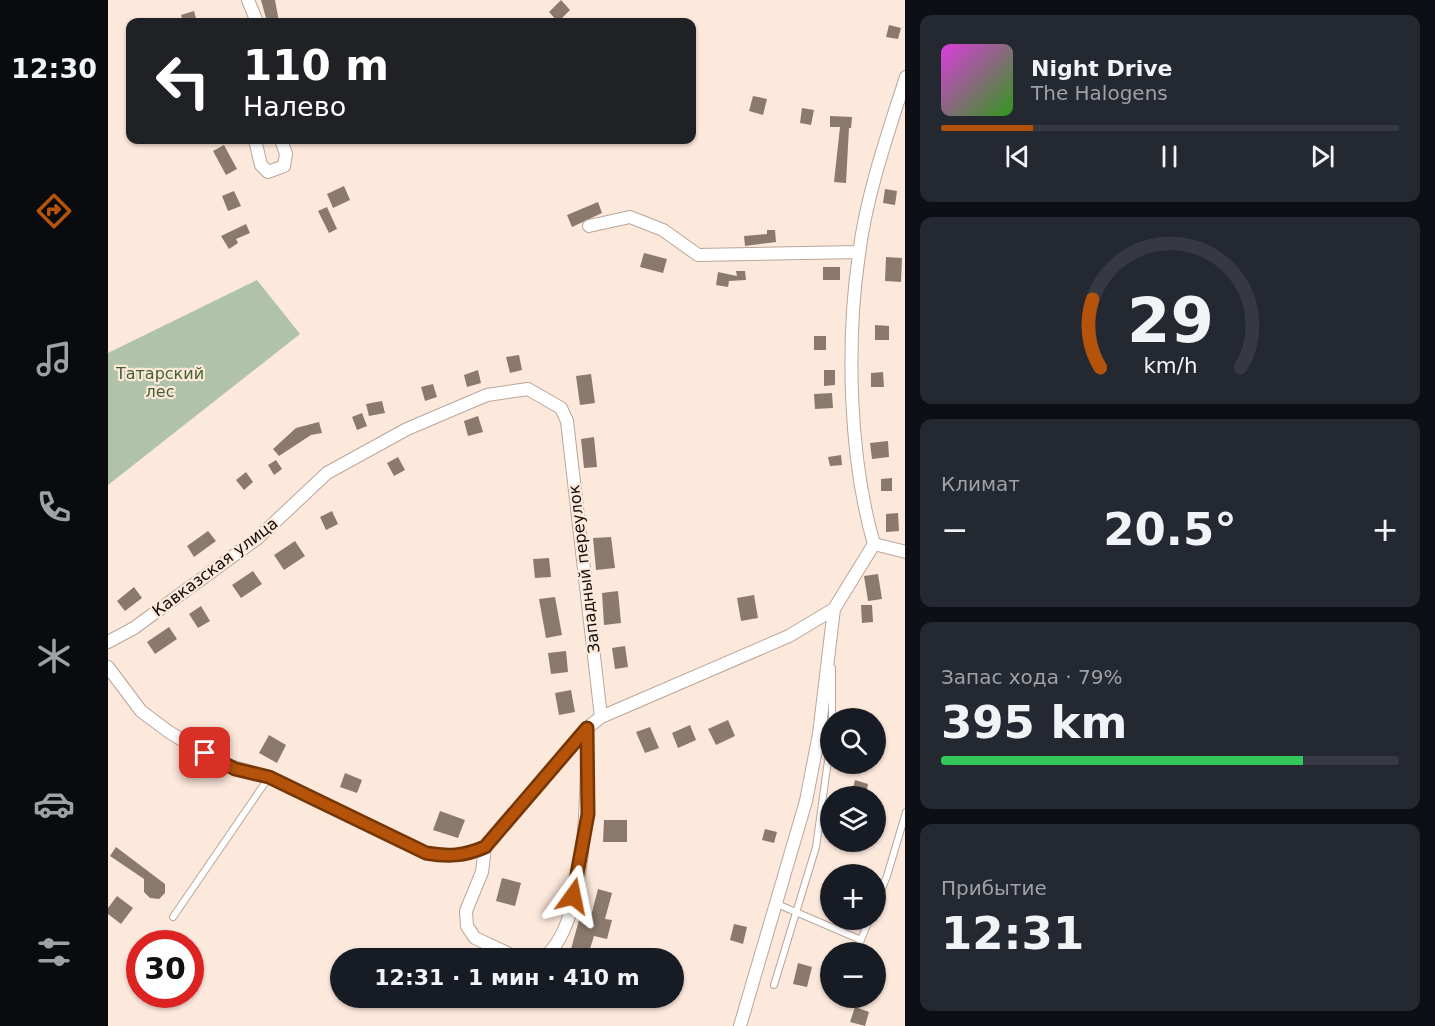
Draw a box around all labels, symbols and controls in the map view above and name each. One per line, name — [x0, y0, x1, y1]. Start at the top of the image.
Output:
text: 110 m — [243, 41, 389, 90]
icon: left — [144, 42, 222, 120]
text: 12:30 — [11, 53, 97, 84]
text: Night Drive — [1031, 56, 1172, 81]
text: The Halogens — [1031, 81, 1168, 105]
text: Налево — [243, 91, 346, 122]
icon: previous — [1001, 140, 1034, 173]
icon: pause — [1153, 140, 1186, 173]
icon: next — [1306, 140, 1339, 173]
icon: directions — [33, 190, 75, 232]
text: 29 — [1127, 284, 1213, 357]
icon: music — [33, 338, 75, 380]
text: km/h — [1143, 353, 1197, 378]
park label: Татарский лес — [115, 364, 204, 401]
text: Климат — [941, 472, 1020, 496]
street label: Западный переулок — [564, 483, 604, 654]
icon: phone — [33, 486, 75, 528]
text: 20.5° — [1103, 503, 1237, 556]
text: − — [941, 510, 969, 549]
text: + — [1371, 510, 1399, 549]
street label: Кавказская улица — [148, 514, 282, 620]
icon: climate — [33, 635, 75, 677]
text: Запас хода · 79% — [941, 665, 1122, 689]
text: 395 km — [941, 696, 1127, 749]
map controls — [820, 708, 886, 1008]
button: search — [820, 708, 886, 774]
pin — [179, 727, 230, 778]
icon: arrive — [188, 736, 221, 769]
icon: car — [33, 783, 75, 825]
button: layers — [820, 786, 886, 852]
position arrow — [541, 864, 605, 928]
button: + — [820, 864, 886, 930]
text: Прибытие — [941, 876, 1047, 900]
text: 12:31 — [941, 907, 1084, 960]
speed limit sign: 30 — [126, 930, 204, 1008]
icon: filters — [33, 931, 75, 973]
button: − — [820, 942, 886, 1008]
text: 12:31 · 1 мин · 410 m — [374, 965, 640, 990]

